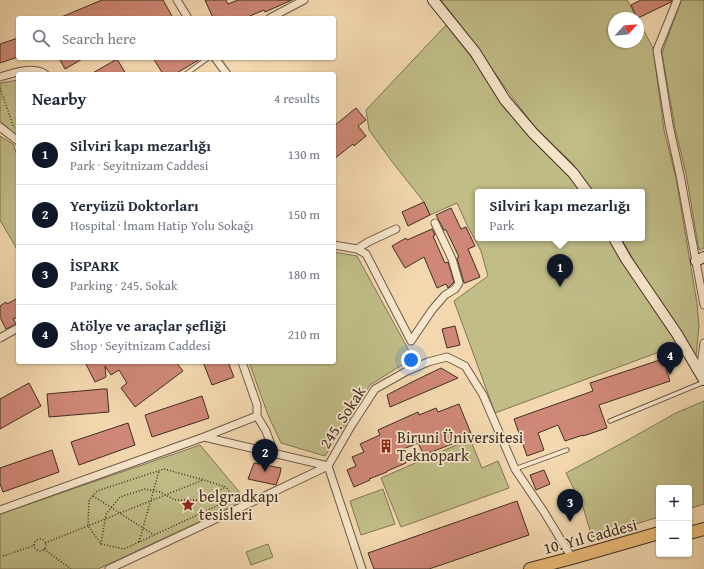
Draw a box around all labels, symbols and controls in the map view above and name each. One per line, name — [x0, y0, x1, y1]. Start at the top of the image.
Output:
north arrow — [608, 12, 644, 48]
search box — [16, 16, 336, 60]
icon: search — [30, 27, 52, 49]
text: Search here — [62, 28, 136, 49]
text: Nearby — [32, 86, 86, 111]
text: 4 results — [274, 89, 320, 108]
text: Silviri kapı mezarlığı — [70, 135, 211, 156]
text: 1 — [42, 145, 48, 164]
text: 130 m — [288, 145, 320, 164]
text: Park · Seyitnizam Caddesi — [70, 156, 208, 175]
popup — [475, 189, 645, 241]
text: Yeryüzü Doktorları — [70, 195, 199, 216]
text: Silviri kapı mezarlığı — [490, 195, 630, 216]
text: 2 — [42, 205, 48, 224]
text: 150 m — [288, 205, 320, 224]
text: Hospital · İmam Hatip Yolu Sokağı — [70, 216, 254, 235]
text: Park — [490, 216, 515, 235]
pin: 1 — [547, 254, 573, 287]
text: İSPARK — [70, 255, 119, 276]
text: 3 — [42, 265, 48, 284]
text: 180 m — [288, 265, 320, 284]
text: Parking · 245. Sokak — [70, 276, 178, 295]
text: Atölye ve araçlar şefliği — [70, 315, 226, 336]
text: 4 — [42, 325, 48, 344]
text: 210 m — [288, 325, 320, 344]
text: Shop · Seyitnizam Caddesi — [70, 336, 211, 355]
pin: 4 — [657, 342, 683, 375]
your location — [401, 350, 421, 370]
street label: 245. Sokak — [313, 380, 372, 453]
place label: Biruni Üniversitesi Teknopark — [397, 425, 524, 467]
building icon: Biruni Üniversitesi Teknopark — [378, 438, 394, 454]
pin: 2 — [252, 439, 278, 472]
place label: belgradkapı tesisleri — [199, 484, 279, 526]
map controls — [656, 485, 692, 557]
button: + — [656, 485, 692, 521]
pin: 3 — [557, 489, 583, 522]
place icon: belgradkapı tesisleri — [180, 497, 196, 513]
street label: 10. Yıl Caddesi — [540, 512, 640, 560]
button: − — [656, 521, 692, 557]

